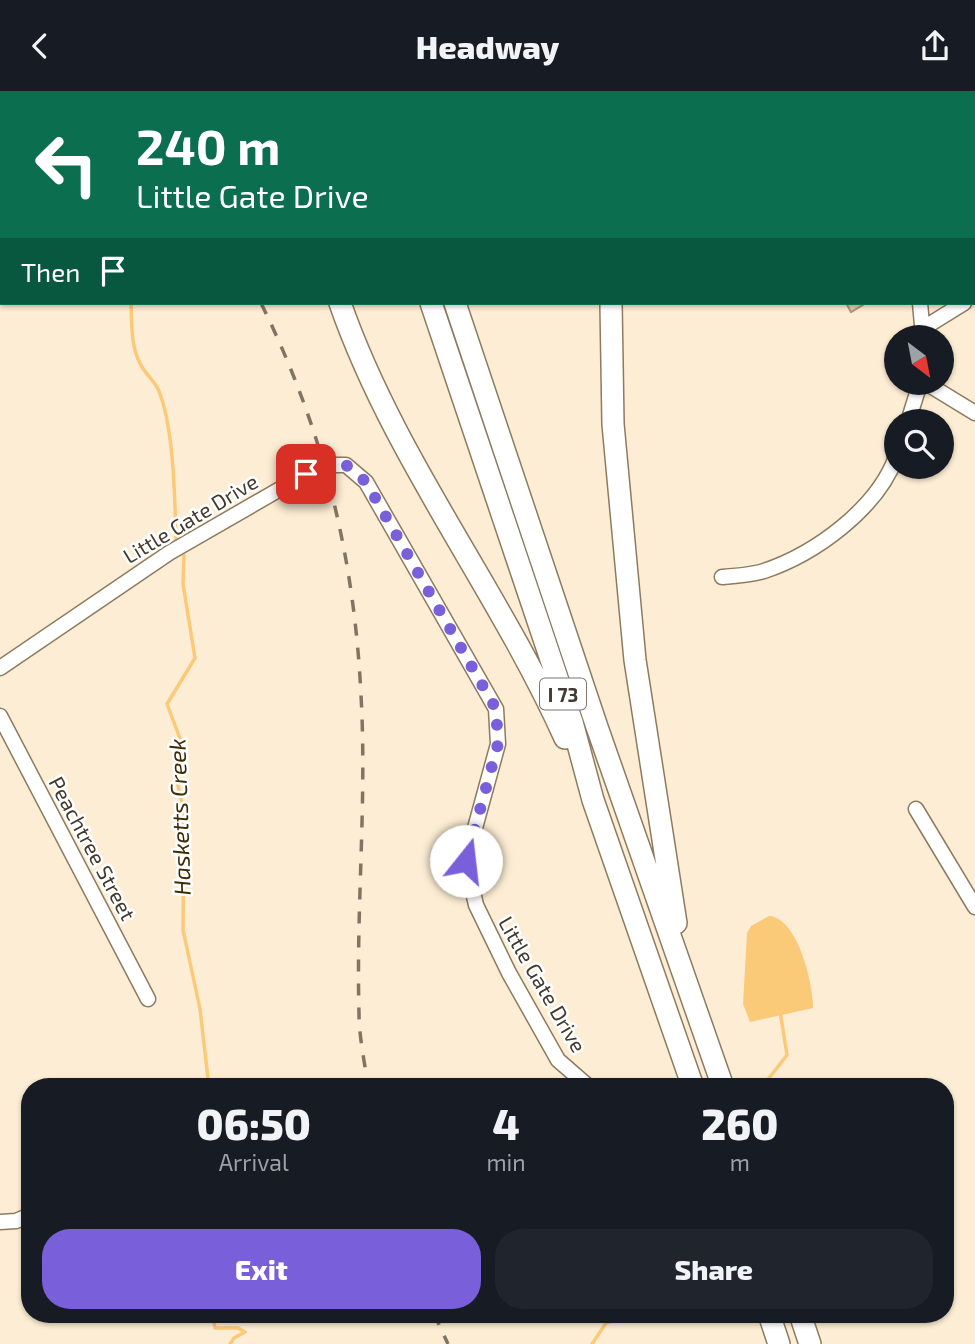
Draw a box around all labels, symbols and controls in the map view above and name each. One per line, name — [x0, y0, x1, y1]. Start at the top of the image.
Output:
icon: back — [21, 27, 59, 65]
text: Headway — [416, 27, 559, 65]
icon: share — [916, 27, 954, 65]
text: 240 m — [136, 116, 280, 175]
icon: left — [21, 119, 112, 210]
text: Little Gate Drive — [136, 176, 369, 214]
icon: arrive — [94, 252, 132, 290]
text: Then — [21, 256, 80, 287]
north arrow — [884, 325, 954, 395]
map controls — [884, 325, 954, 479]
button: search — [884, 409, 954, 479]
pin — [276, 444, 336, 504]
icon: arrive — [287, 455, 325, 493]
street label: Little Gate Drive — [118, 468, 262, 568]
road number: I 73 — [540, 679, 586, 709]
water label: Hasketts Creek — [162, 738, 196, 896]
street label: Peachtree Street — [45, 772, 141, 924]
position arrow — [429, 824, 503, 898]
street label: Little Gate Drive — [494, 912, 592, 1056]
text: 06:50 — [197, 1098, 311, 1148]
text: 4 — [492, 1098, 520, 1148]
text: 260 — [701, 1098, 778, 1148]
text: Arrival — [219, 1148, 289, 1176]
text: min — [486, 1148, 526, 1176]
text: m — [730, 1148, 750, 1176]
button: Exit — [42, 1229, 481, 1309]
button: Share — [495, 1229, 933, 1309]

